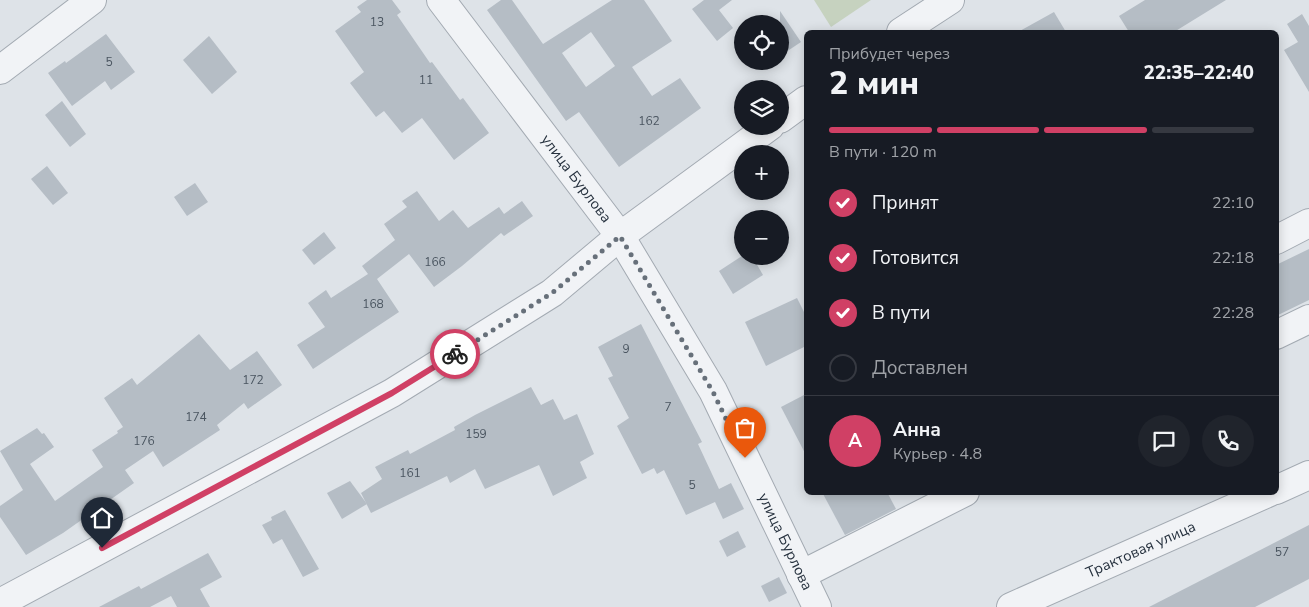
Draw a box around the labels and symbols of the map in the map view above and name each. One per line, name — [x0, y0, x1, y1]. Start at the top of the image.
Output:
house number: 13 — [370, 14, 384, 30]
house number: 5 — [105, 54, 113, 70]
house number: 11 — [419, 72, 433, 88]
house number: 162 — [638, 113, 660, 129]
street label: улица Бурлова — [536, 130, 616, 227]
house number: 166 — [424, 254, 446, 270]
house number: 168 — [362, 296, 384, 312]
courier — [430, 329, 480, 379]
house number: 9 — [622, 341, 630, 357]
house number: 172 — [242, 372, 264, 388]
house number: 7 — [664, 399, 672, 415]
pin — [724, 407, 766, 458]
house number: 174 — [185, 409, 207, 425]
house number: 159 — [465, 426, 487, 442]
house number: 176 — [133, 433, 155, 449]
house number: 161 — [399, 465, 421, 481]
house number: 5 — [688, 477, 696, 493]
street label: улица Бурлова — [754, 490, 817, 593]
pin — [81, 497, 123, 548]
street label: Трактовая улица — [1083, 516, 1199, 582]
house number: 57 — [1275, 544, 1289, 560]

